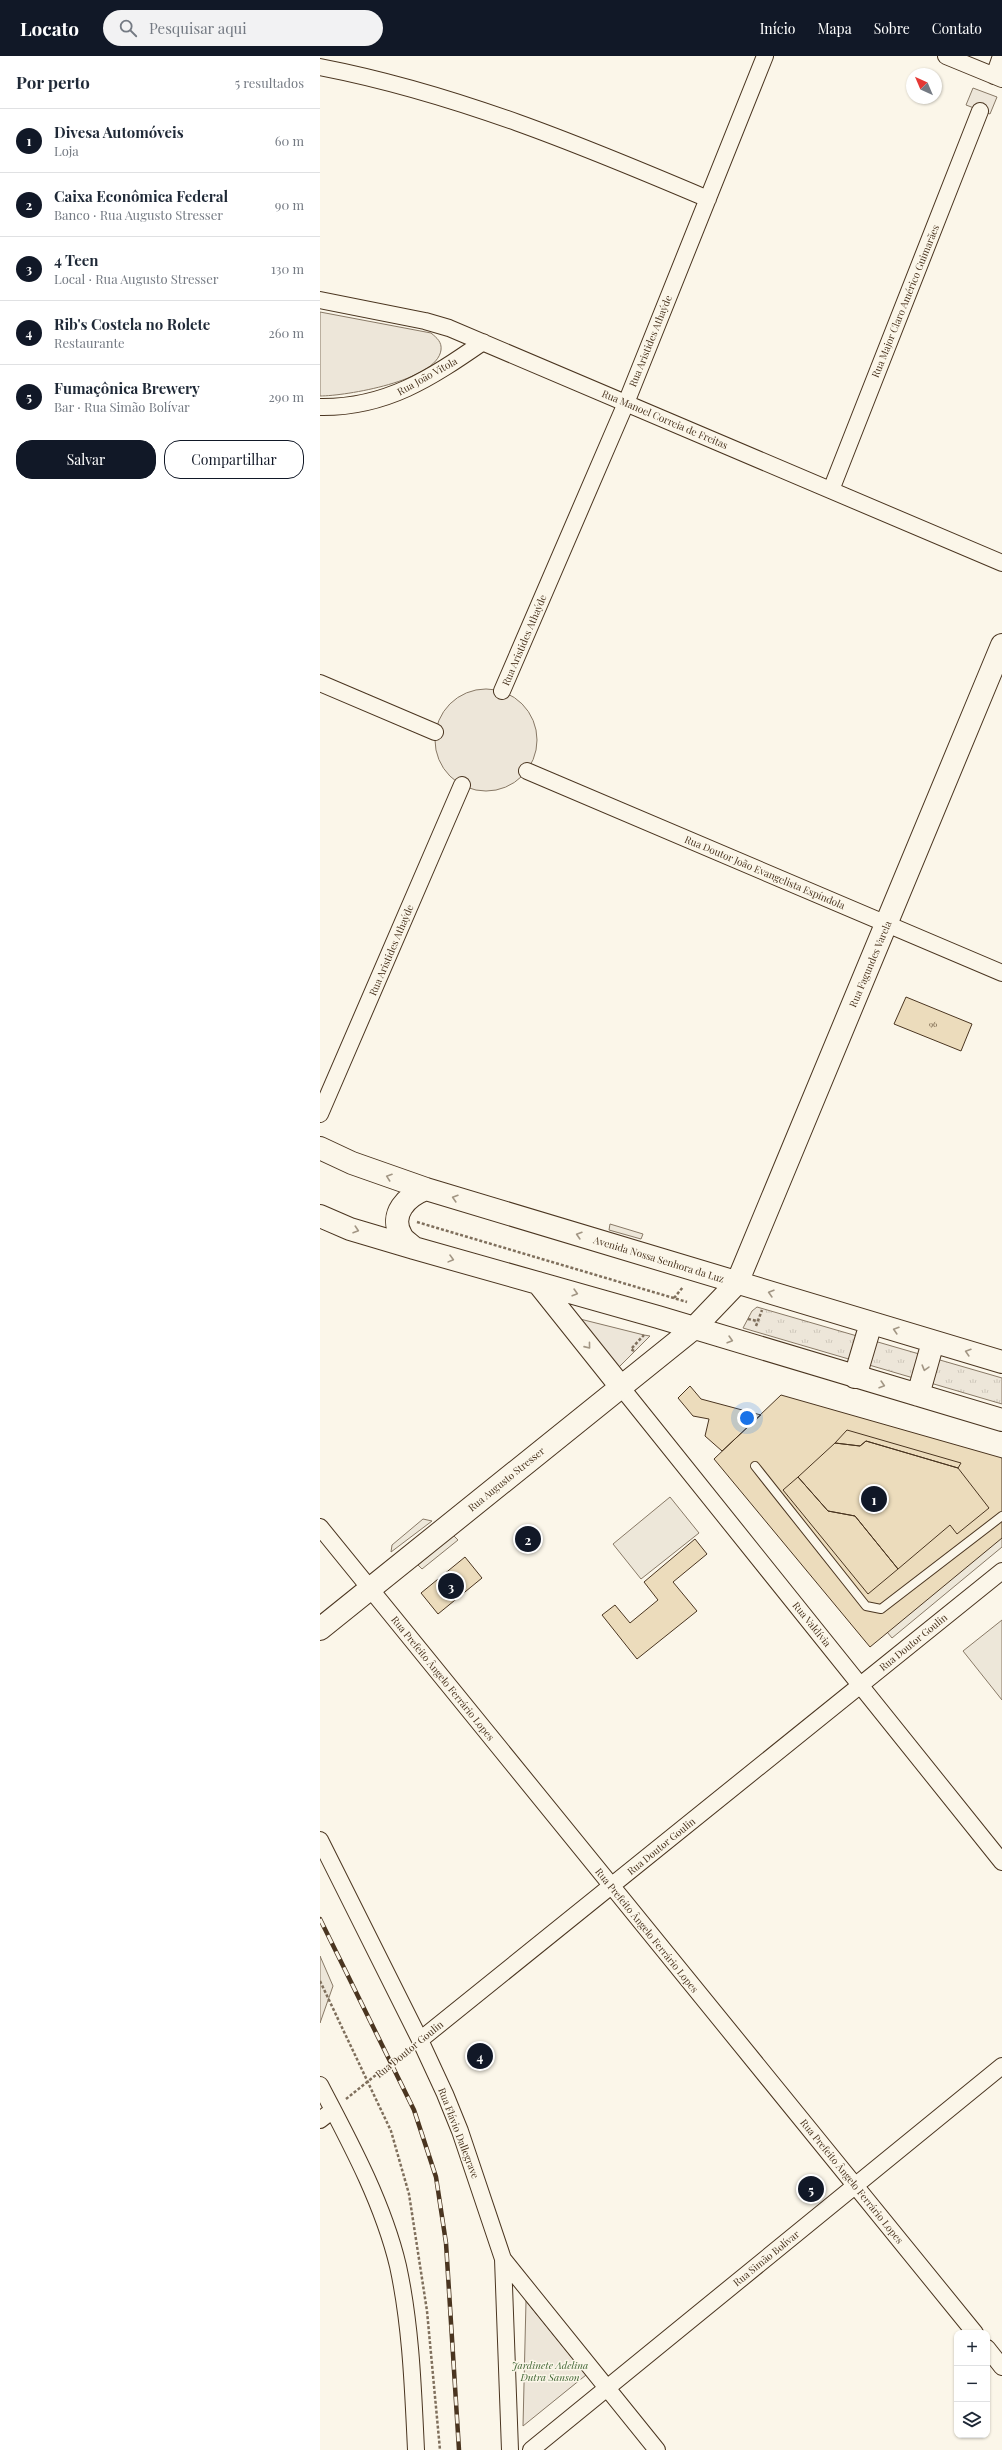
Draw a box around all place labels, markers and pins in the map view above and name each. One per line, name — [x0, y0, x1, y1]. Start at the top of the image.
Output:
pin: 1 — [861, 1484, 887, 1514]
pin: 2 — [515, 1524, 541, 1554]
pin: 3 — [438, 1571, 464, 1601]
pin: 4 — [467, 2041, 493, 2071]
pin: 5 — [798, 2174, 824, 2204]

